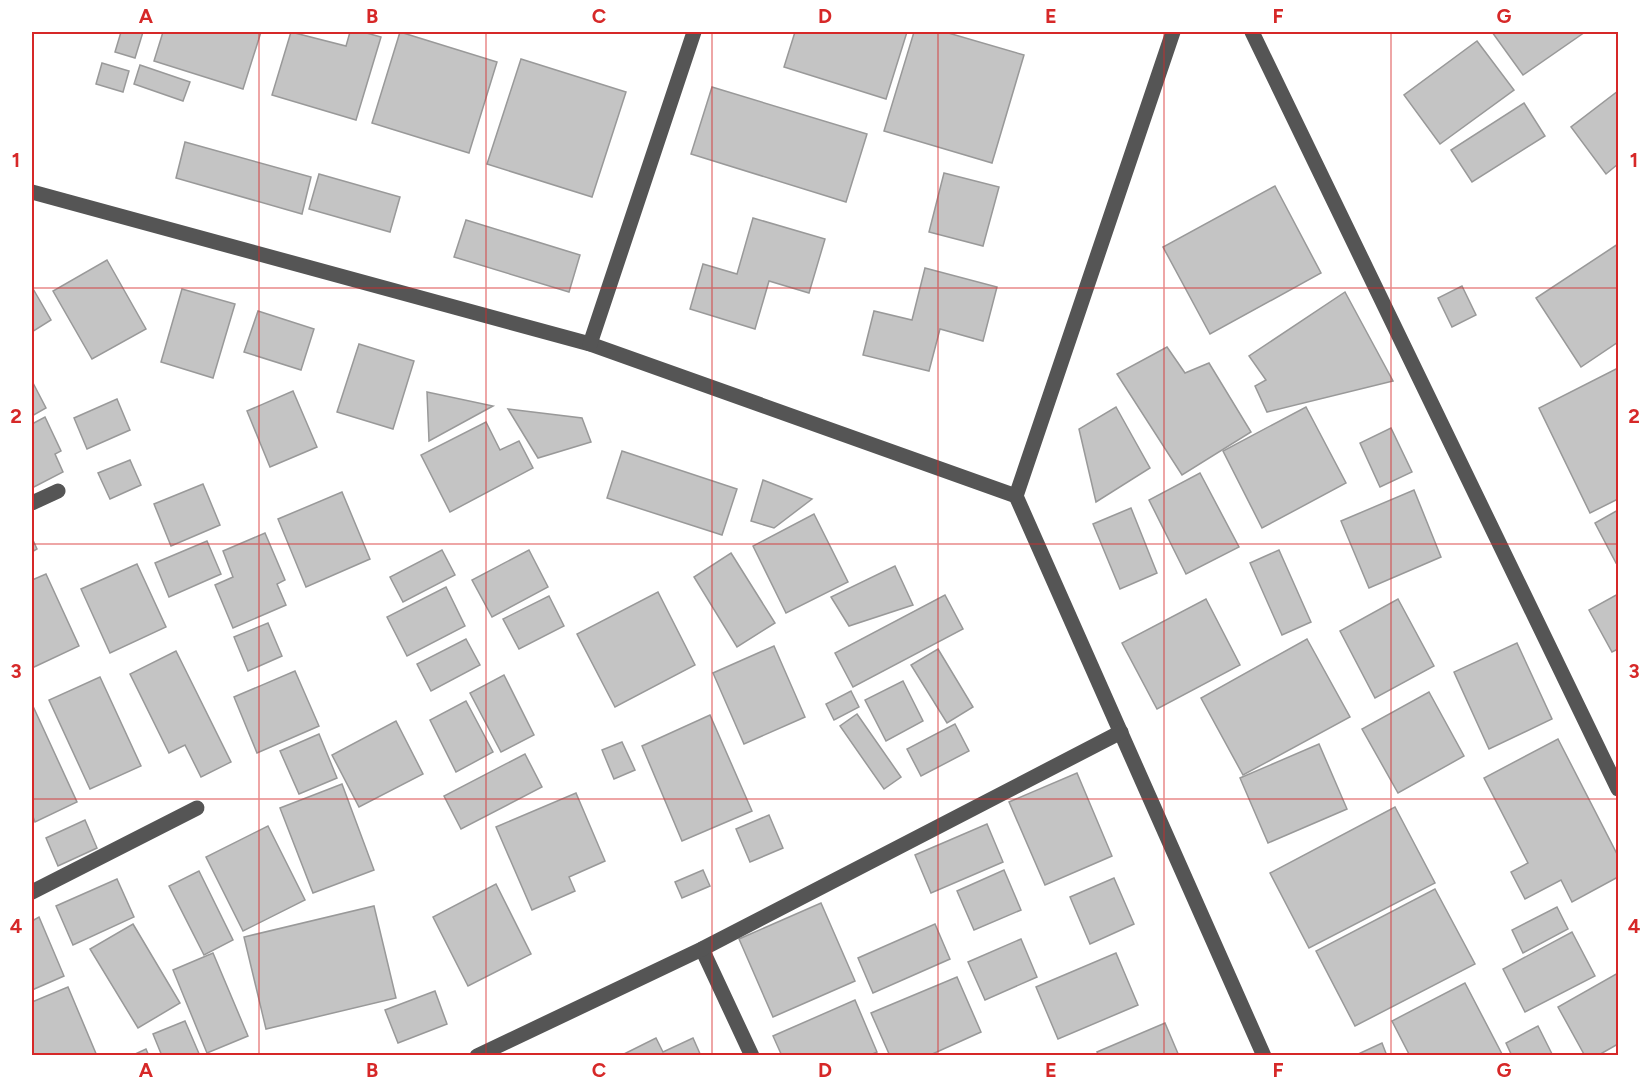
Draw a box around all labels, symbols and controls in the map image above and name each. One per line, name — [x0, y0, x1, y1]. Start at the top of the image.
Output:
text: A — [139, 4, 154, 28]
text: B — [366, 4, 378, 28]
text: C — [592, 4, 606, 28]
text: D — [818, 4, 832, 28]
text: E — [1045, 4, 1057, 28]
text: F — [1272, 4, 1284, 28]
text: G — [1497, 4, 1512, 28]
text: 1 — [12, 148, 20, 172]
text: 1 — [1630, 148, 1638, 172]
text: 2 — [10, 404, 22, 428]
text: 2 — [1628, 404, 1640, 428]
text: 3 — [10, 659, 22, 683]
text: 3 — [1628, 659, 1640, 683]
text: 4 — [10, 914, 23, 938]
text: 4 — [1628, 914, 1641, 938]
text: A — [139, 1058, 154, 1082]
text: B — [366, 1058, 378, 1082]
text: C — [592, 1058, 606, 1082]
text: D — [818, 1058, 832, 1082]
text: E — [1045, 1058, 1057, 1082]
text: F — [1272, 1058, 1284, 1082]
text: G — [1497, 1058, 1512, 1082]

